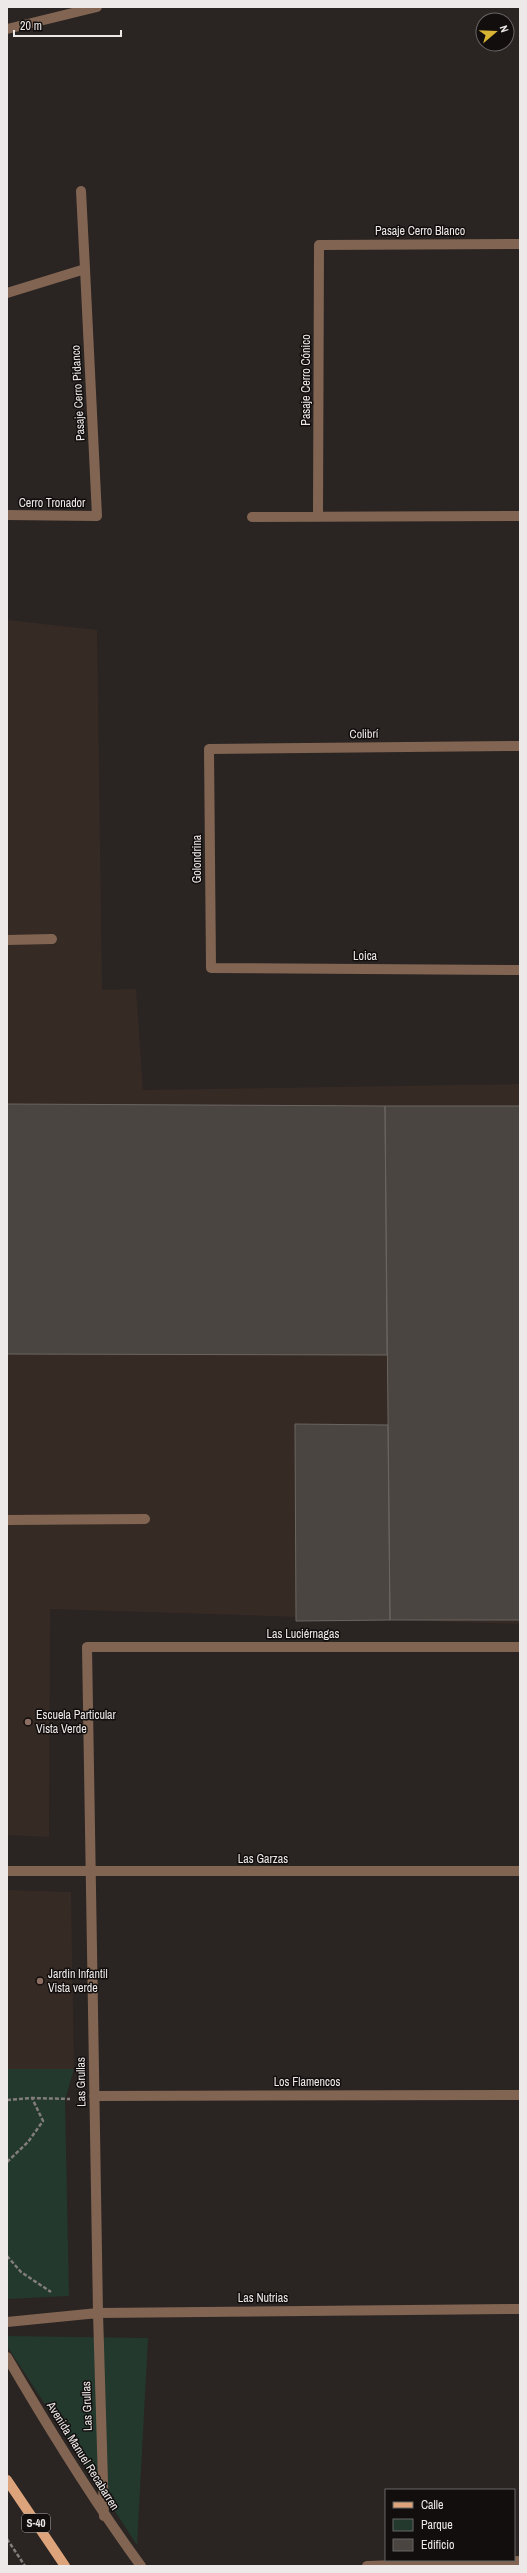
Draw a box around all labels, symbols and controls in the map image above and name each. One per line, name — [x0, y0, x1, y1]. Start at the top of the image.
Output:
scale bar — [14, 12, 121, 38]
north arrow — [475, 12, 515, 52]
text: 20 m — [20, 18, 42, 34]
text: N — [497, 23, 512, 34]
street label: Pasaje Cerro Blanco — [375, 223, 465, 239]
street label: Pasaje Cerro Cónico — [298, 334, 314, 426]
street label: Pasaje Cerro Pidanco — [67, 345, 89, 441]
street label: Cerro Tronador — [19, 495, 86, 511]
street label: Colibrí — [349, 726, 379, 742]
street label: Golondrina — [189, 834, 205, 883]
street label: Loica — [353, 948, 378, 964]
street label: Las Luciérnagas — [267, 1626, 339, 1642]
place label: Escuela Particular Vista Verde — [36, 1707, 117, 1737]
marker: Escuela Particular Vista Verde — [23, 1717, 33, 1727]
street label: Las Garzas — [238, 1851, 288, 1867]
place label: Jardin Infantil Vista verde — [48, 1966, 108, 1996]
marker: Jardin Infantil Vista verde — [35, 1976, 45, 1986]
street label: Las Grullas — [73, 2057, 89, 2107]
street label: Los Flamencos — [274, 2074, 340, 2090]
street label: Las Nutrias — [238, 2290, 288, 2306]
street label: Las Grullas — [78, 2381, 96, 2431]
street label: Avenida Manuel Recabarren — [43, 2398, 123, 2513]
legend — [385, 2489, 515, 2561]
text: Calle — [421, 2497, 443, 2513]
road number: S-40 — [22, 2514, 50, 2532]
text: Parque — [421, 2517, 453, 2533]
text: Edificio — [421, 2537, 454, 2553]

